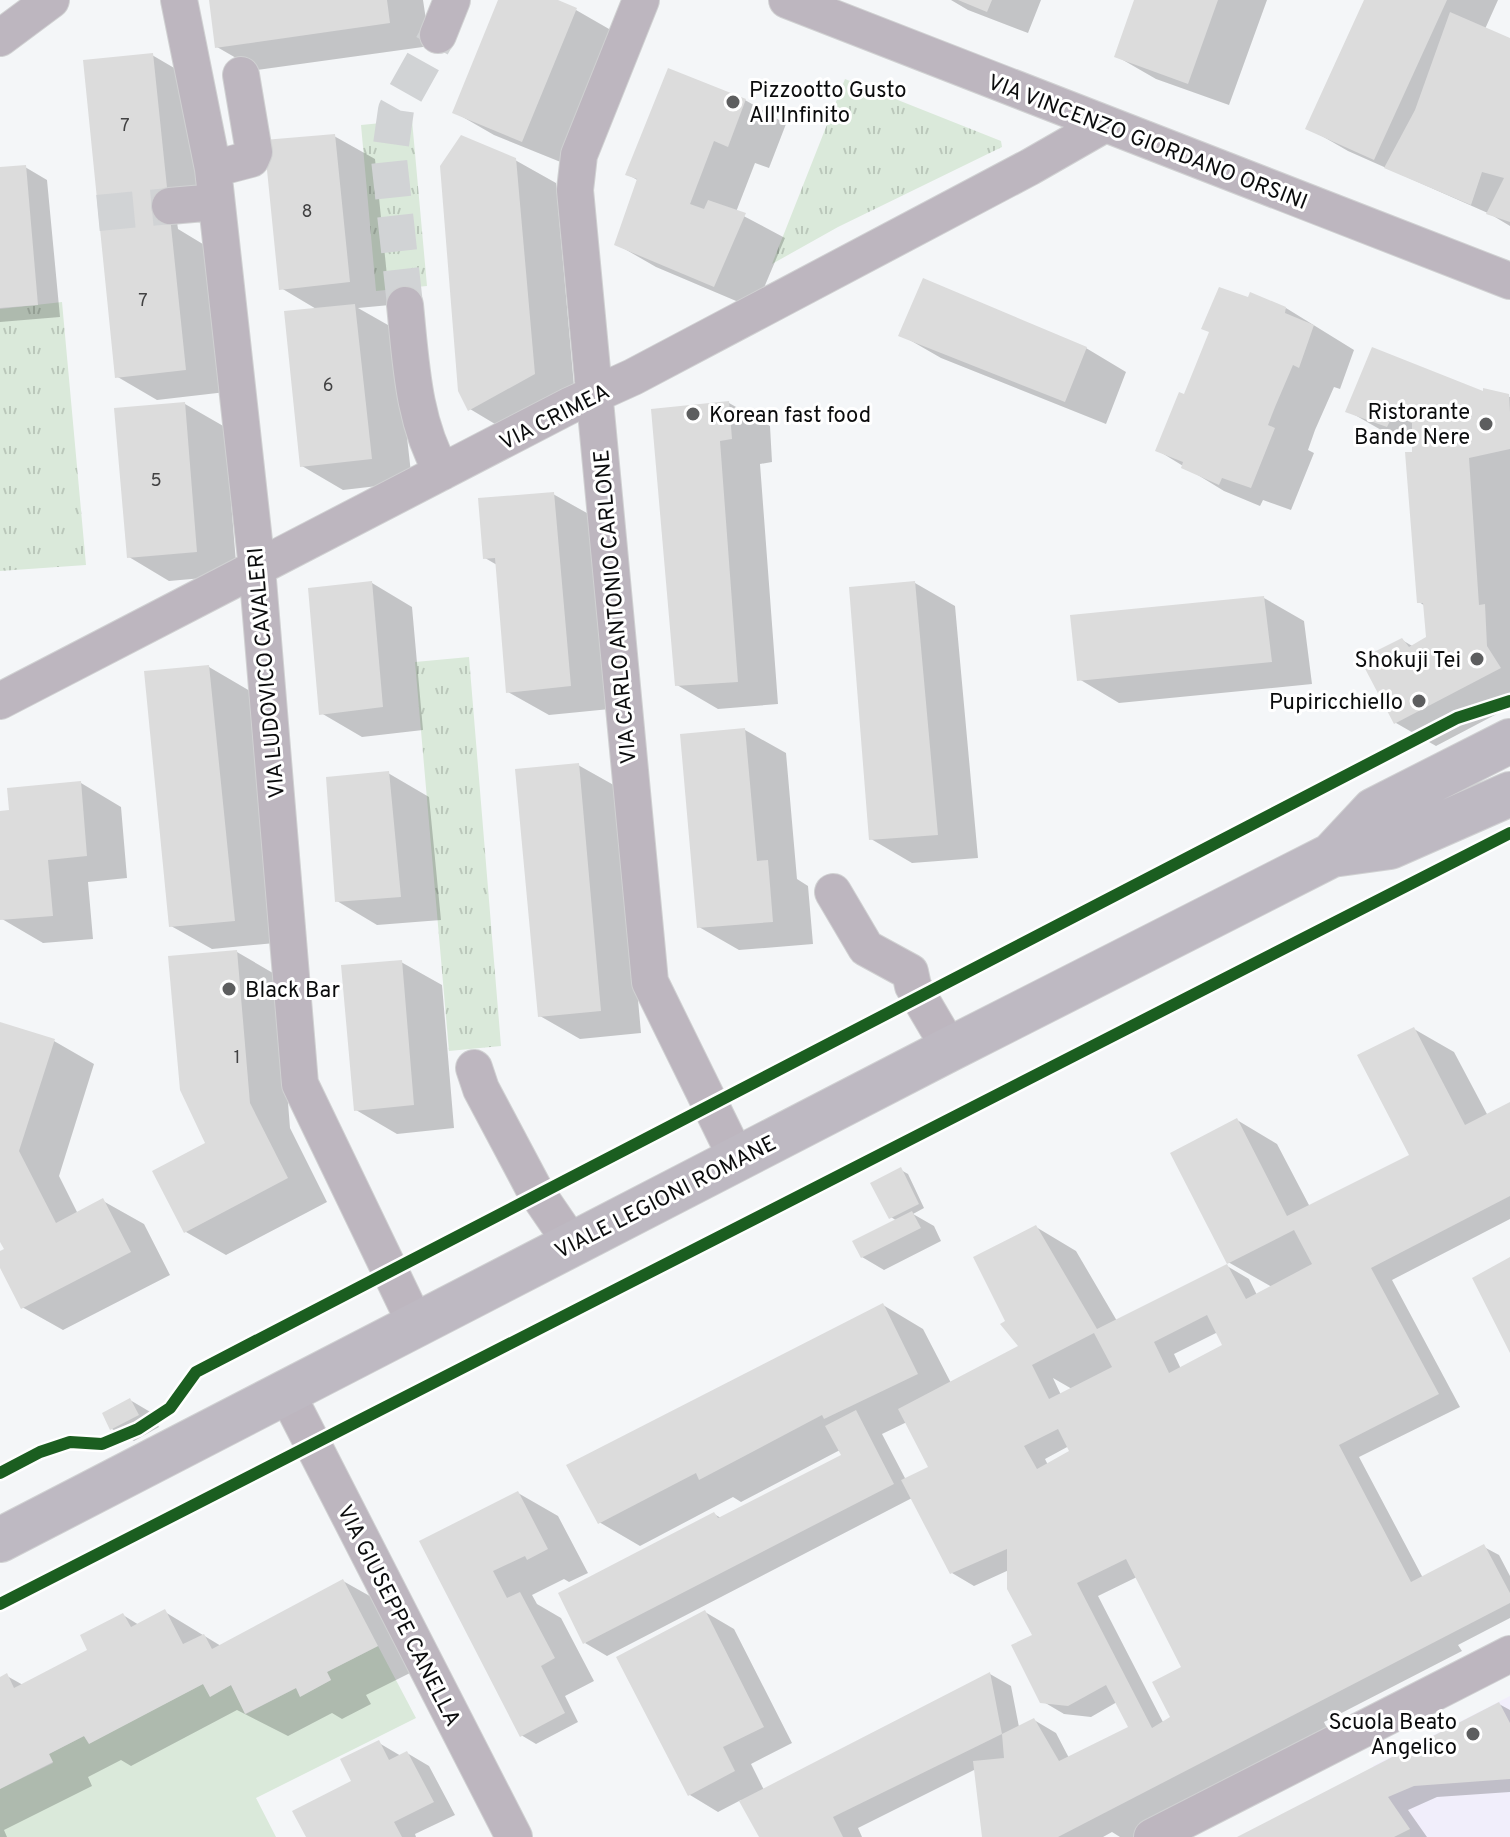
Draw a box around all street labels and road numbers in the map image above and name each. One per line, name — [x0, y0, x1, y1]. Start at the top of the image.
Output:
street label: VIA VINCENZO GIORDANO ORSINI — [983, 70, 1311, 217]
street label: VIA CRIMEA — [496, 379, 615, 457]
street label: VIA CARLO ANTONIO CARLONE — [589, 449, 644, 765]
street label: VIA LUDOVICO CAVALERI — [243, 546, 292, 799]
street label: VIALE LEGIONI ROMANE — [551, 1131, 782, 1266]
street label: VIA GIUSEPPE CANELLA — [330, 1501, 465, 1731]

